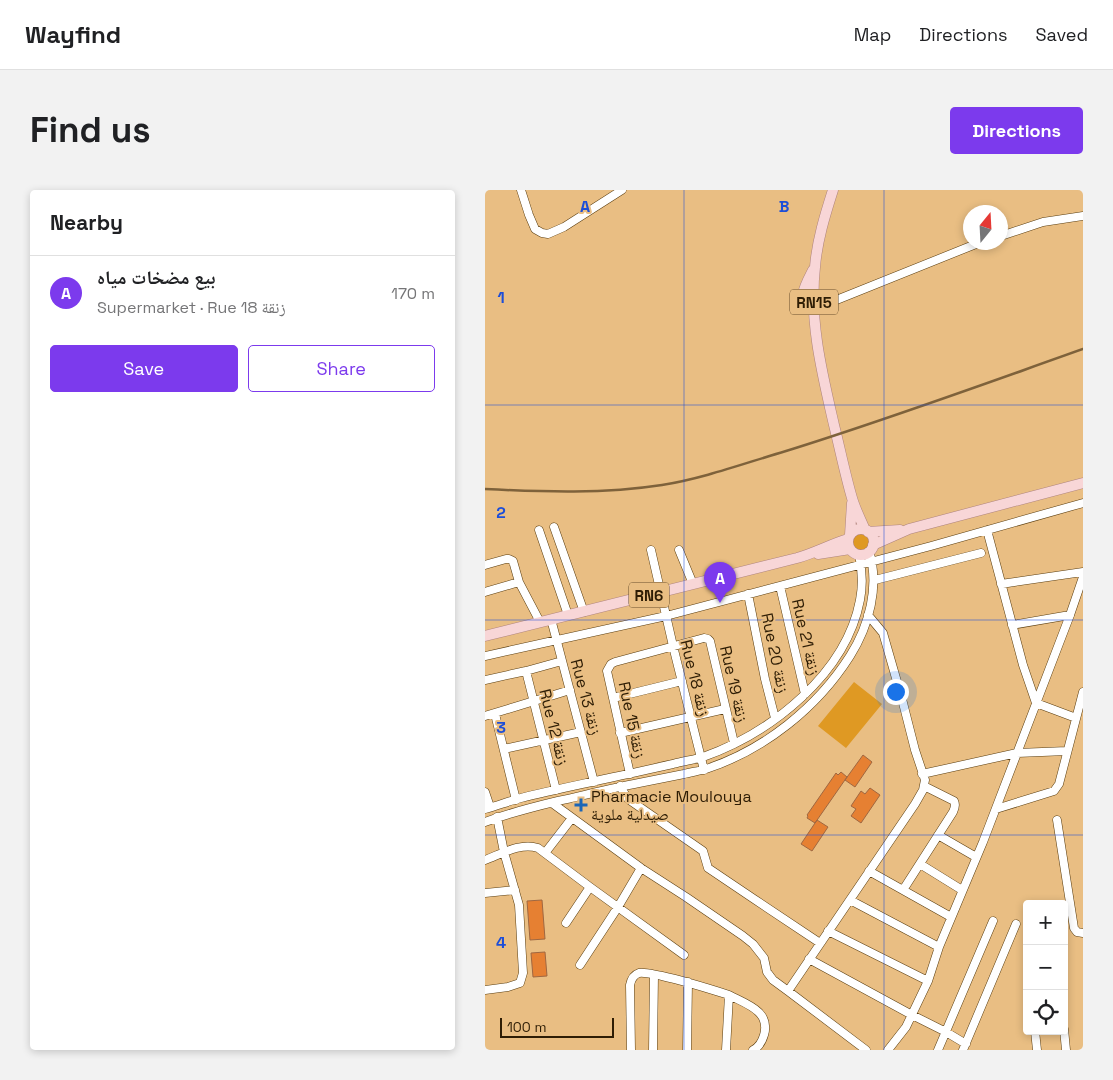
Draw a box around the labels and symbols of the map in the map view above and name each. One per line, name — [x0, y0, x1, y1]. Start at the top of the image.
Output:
text: A — [580, 196, 590, 217]
text: B — [779, 196, 789, 217]
north arrow — [963, 205, 1008, 250]
text: 1 — [497, 287, 505, 308]
road number: RN15 — [790, 290, 838, 314]
text: 2 — [496, 502, 506, 523]
pin: A — [704, 562, 736, 603]
road number: RN6 — [629, 582, 669, 608]
street label: Rue 21 زنقة — [787, 597, 825, 677]
street label: Rue 20 زنقة — [756, 611, 794, 695]
street label: Rue 18 زنقة — [675, 637, 715, 719]
street label: Rue 19 زنقة — [715, 644, 753, 724]
street label: Rue 13 زنقة — [566, 657, 606, 737]
your location — [883, 679, 909, 705]
street label: Rue 15 زنقة — [614, 680, 650, 760]
street label: Rue 12 زنقة — [534, 687, 574, 767]
text: 3 — [496, 717, 506, 738]
place label: Pharmacie Moulouya صيدلية ملوية — [591, 786, 752, 825]
marker: Pharmacie Moulouya صيدلية ملوية — [575, 799, 587, 811]
text: 4 — [496, 932, 506, 953]
scale bar — [500, 1015, 614, 1038]

